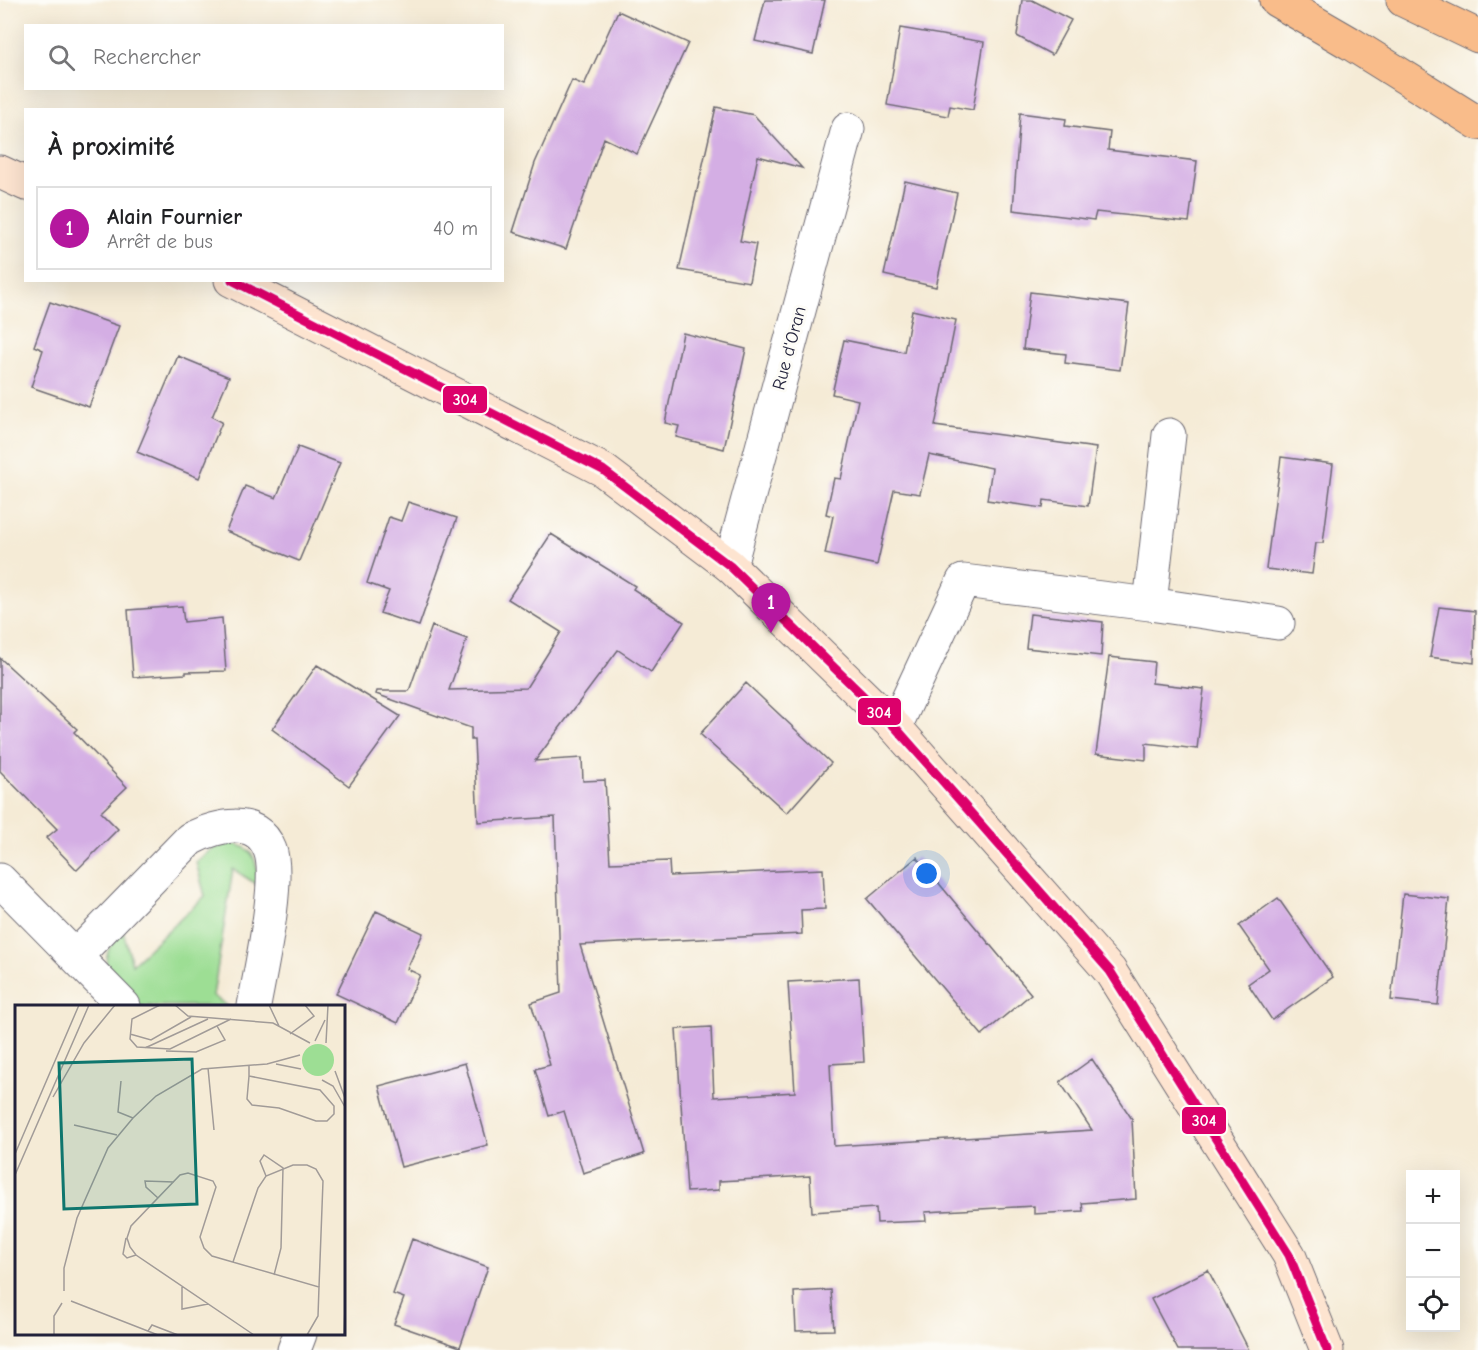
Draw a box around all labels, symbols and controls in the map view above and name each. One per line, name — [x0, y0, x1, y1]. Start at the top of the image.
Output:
search box — [24, 24, 504, 90]
icon: search — [45, 41, 78, 74]
text: Rechercher — [93, 44, 201, 70]
text: À proximité — [48, 132, 175, 162]
text: Alain Fournier — [107, 204, 242, 230]
text: 1 — [66, 217, 73, 240]
text: 40 m — [433, 217, 478, 240]
text: Arrêt de bus — [107, 230, 213, 253]
street label: Rue d'Oran — [768, 304, 811, 392]
line badge: 304 — [442, 385, 488, 414]
text: 304 — [453, 391, 477, 409]
pin: 1 — [752, 584, 790, 633]
line badge: 304 — [857, 697, 902, 726]
text: 304 — [867, 704, 891, 722]
your location — [912, 859, 941, 888]
inset map — [15, 1005, 345, 1335]
line badge: 304 — [1181, 1106, 1227, 1135]
text: 304 — [1192, 1112, 1216, 1130]
map controls — [1406, 1170, 1460, 1332]
button: + — [1406, 1170, 1460, 1224]
button: − — [1406, 1224, 1460, 1278]
button: locate — [1406, 1278, 1460, 1332]

